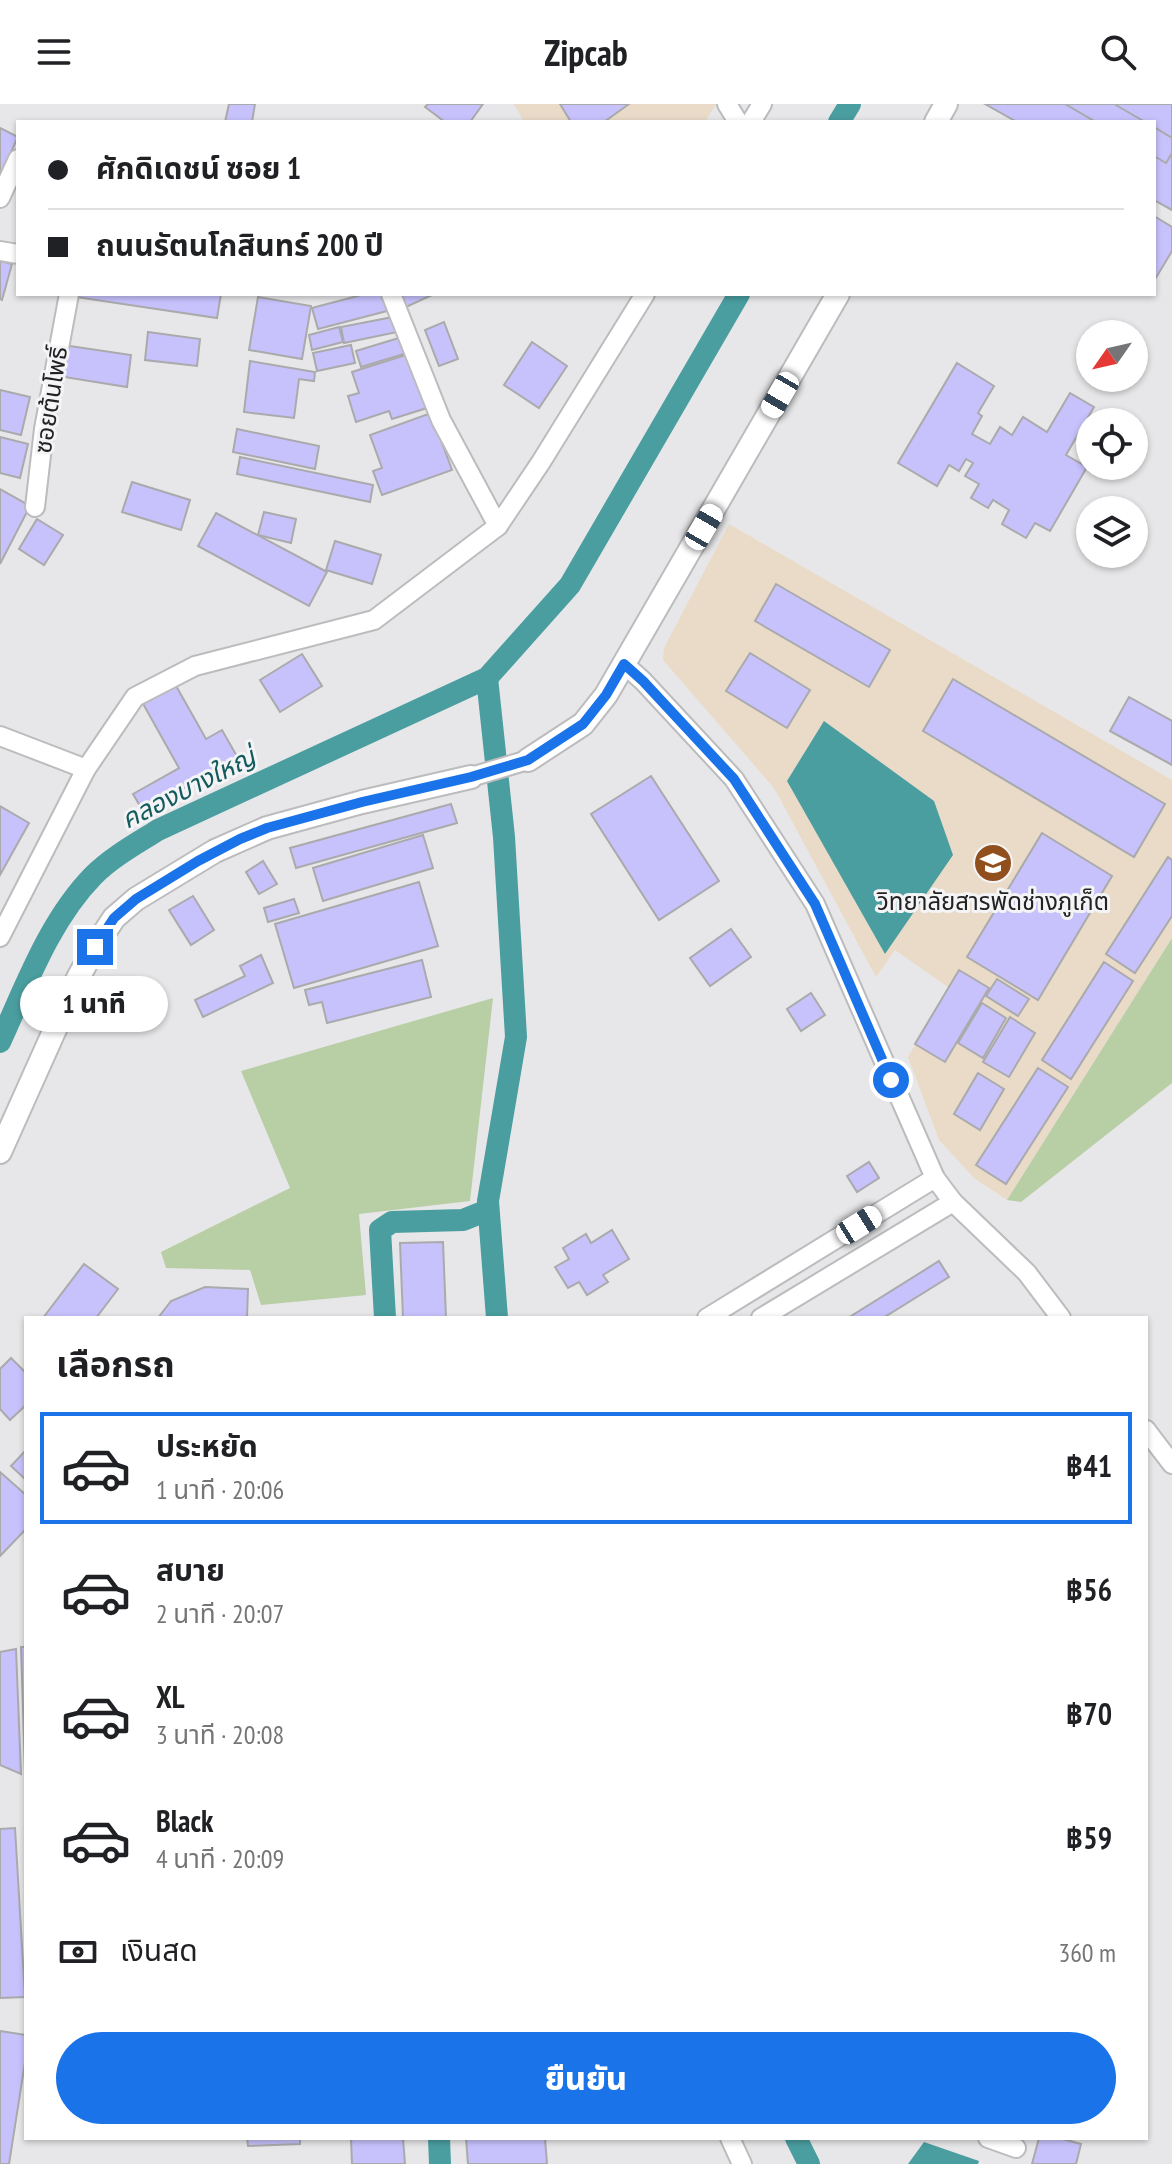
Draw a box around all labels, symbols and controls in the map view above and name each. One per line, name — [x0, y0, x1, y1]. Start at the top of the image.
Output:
text: Zipcab — [544, 29, 628, 76]
icon: menu — [32, 30, 76, 74]
icon: search — [1096, 30, 1140, 74]
text: ศักดิเดชน์ ซอย 1 — [96, 148, 301, 187]
text: ถนนรัตนโกสินทร์ 200 ปี — [96, 225, 384, 264]
north arrow — [1076, 320, 1148, 392]
map controls — [1076, 320, 1148, 568]
street label: ซอยต้นโพธิ์ — [27, 344, 74, 456]
car — [758, 368, 802, 422]
button: locate — [1076, 408, 1148, 480]
button: layers — [1076, 496, 1148, 568]
car — [682, 500, 726, 554]
water label: คลองบางใหญ่ — [115, 738, 264, 835]
school or university icon: วิทยาลัยสารพัดช่างภูเก็ต — [972, 842, 1014, 884]
place label: วิทยาลัยสารพัดช่างภูเก็ต — [876, 886, 1109, 917]
route end — [77, 929, 113, 965]
callout: 1 นาที — [21, 975, 169, 1031]
text: 1 นาที — [62, 987, 126, 1020]
route start — [873, 1062, 909, 1098]
car — [832, 1202, 886, 1248]
text: เลือกรถ — [56, 1340, 175, 1387]
text: ประหยัด — [156, 1426, 258, 1465]
icon: car — [60, 1432, 132, 1504]
text: ฿41 — [1066, 1446, 1112, 1485]
text: 1 นาที · 20:06 — [156, 1473, 284, 1506]
text: สบาย — [156, 1550, 225, 1589]
icon: car — [60, 1556, 132, 1628]
text: ฿56 — [1066, 1570, 1112, 1609]
text: 2 นาที · 20:07 — [156, 1597, 284, 1630]
text: XL — [156, 1677, 185, 1716]
icon: car — [60, 1680, 132, 1752]
text: ฿70 — [1066, 1694, 1112, 1733]
text: 3 นาที · 20:08 — [156, 1718, 284, 1751]
text: Black — [156, 1801, 213, 1840]
icon: car — [60, 1804, 132, 1876]
text: ฿59 — [1066, 1818, 1112, 1857]
text: 4 นาที · 20:09 — [156, 1842, 284, 1875]
icon: cash — [56, 1930, 100, 1974]
text: เงินสด — [120, 1930, 198, 1969]
text: 360 m — [1058, 1936, 1116, 1969]
button: ยืนยัน — [56, 2032, 1116, 2124]

